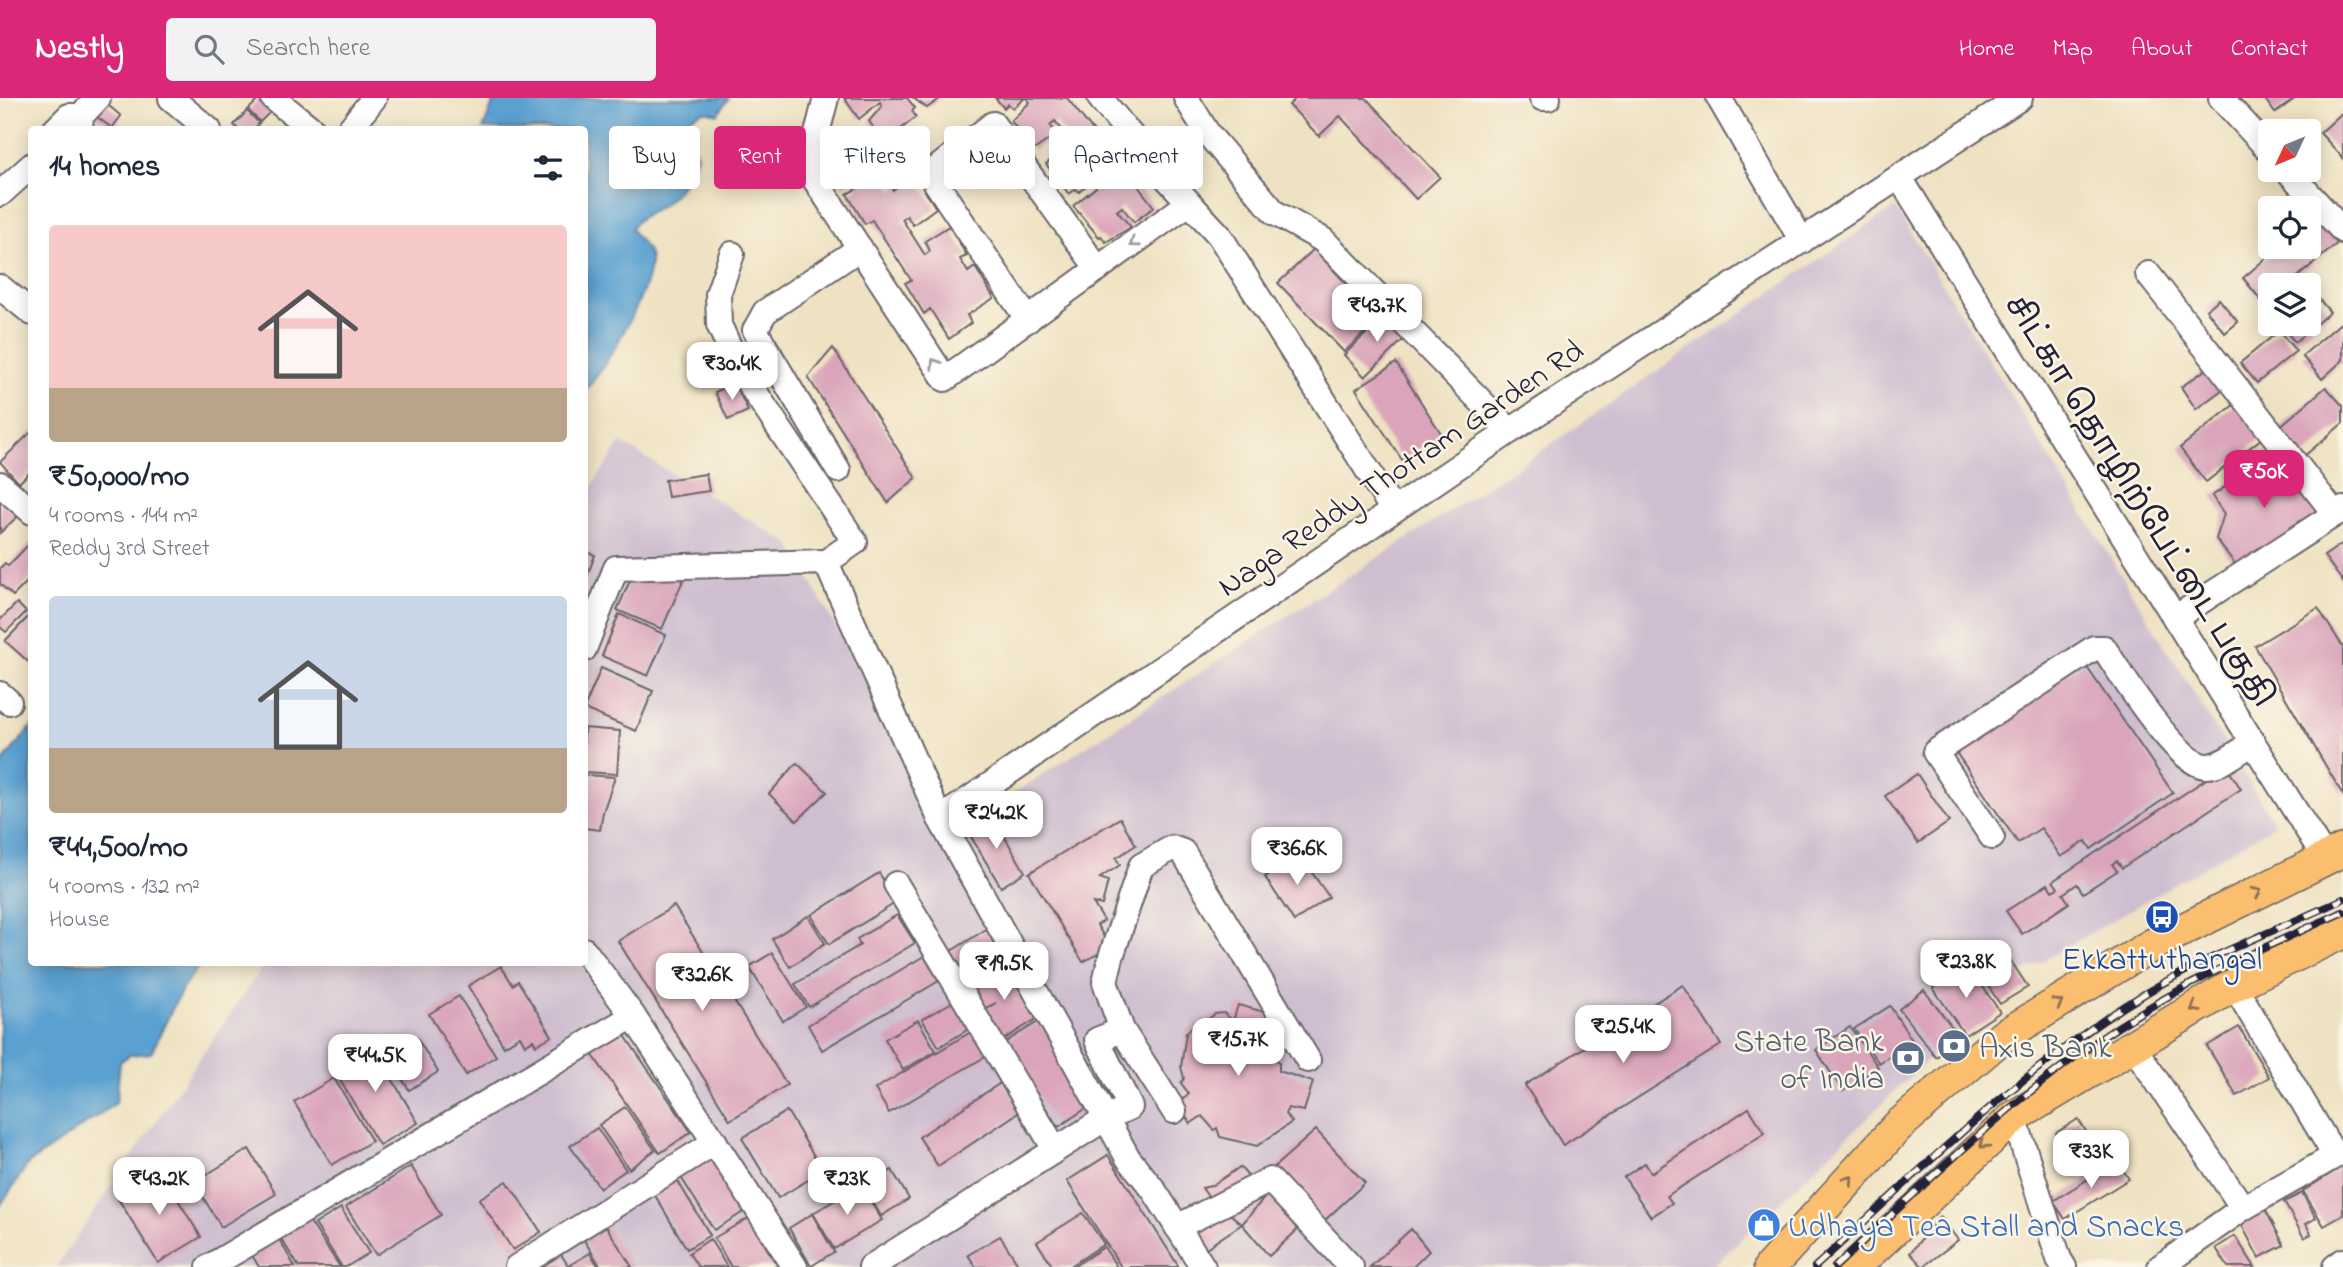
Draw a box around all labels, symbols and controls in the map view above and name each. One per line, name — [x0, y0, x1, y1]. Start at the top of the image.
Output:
search box — [166, 18, 656, 81]
text: Nestly — [35, 25, 124, 73]
icon: search — [190, 30, 228, 68]
text: Search here — [246, 30, 370, 68]
text: Home — [1959, 32, 2015, 67]
text: Map — [2053, 32, 2093, 67]
text: About — [2131, 32, 2193, 67]
text: Contact — [2231, 32, 2308, 67]
north arrow — [2258, 119, 2320, 182]
map controls — [2258, 119, 2321, 336]
chip: Buy — [609, 126, 700, 189]
chip: Rent — [714, 126, 806, 189]
chip: Filters — [820, 126, 930, 189]
chip: New — [944, 126, 1035, 189]
chip: Apartment — [1049, 126, 1203, 189]
text: 14 homes — [49, 146, 160, 190]
icon: filters — [529, 149, 567, 187]
button: locate — [2258, 196, 2321, 259]
one-way arrow — [1129, 235, 1142, 247]
icon: home — [245, 271, 371, 397]
button: layers — [2258, 273, 2321, 336]
pin: ₹43.7K — [1320, 285, 1434, 344]
street label: சிட்கா தொழிற்பேட்டை பகுதி — [1991, 286, 2285, 717]
text: ₹43.7K — [1348, 290, 1406, 323]
street label: Naga Reddy Thottam Garden Rd — [1209, 329, 1595, 611]
pin: ₹30.4K — [675, 342, 789, 402]
text: ₹30.4K — [703, 348, 761, 381]
one-way arrow — [930, 358, 943, 371]
pin: ₹50K — [2223, 450, 2305, 510]
text: ₹50,000/mo — [49, 456, 189, 500]
text: ₹50K — [2240, 456, 2288, 489]
text: 4 rooms · 144 m² — [49, 500, 198, 533]
text: Reddy 3rd Street — [49, 533, 210, 566]
icon: home — [245, 642, 371, 768]
pin: ₹24.2K — [939, 792, 1053, 851]
text: ₹24.2K — [965, 797, 1027, 830]
text: ₹44,500/mo — [49, 827, 188, 871]
pin: ₹36.6K — [1240, 828, 1354, 887]
text: ₹36.6K — [1267, 833, 1327, 866]
text: 4 rooms · 132 m² — [49, 871, 200, 904]
one-way arrow — [2250, 887, 2262, 901]
bus stop icon: Ekkattuthangal — [2143, 898, 2181, 936]
text: House — [49, 904, 109, 937]
place label: Ekkattuthangal — [2062, 938, 2262, 985]
pin: ₹23.8K — [1909, 940, 2023, 1000]
pin: ₹19.5K — [947, 942, 1061, 1002]
text: ₹23.8K — [1936, 946, 1996, 979]
text: ₹19.5K — [975, 948, 1033, 981]
pin: ₹32.6K — [645, 954, 759, 1013]
text: ₹32.6K — [672, 959, 732, 992]
one-way arrow — [2051, 998, 2064, 1011]
one-way arrow — [2190, 1000, 2203, 1013]
pin: ₹25.4K — [1566, 1006, 1680, 1065]
text: ₹25.4K — [1591, 1011, 1655, 1044]
pin: ₹15.7K — [1181, 1018, 1295, 1078]
place label: State Bank of India — [1734, 1020, 1885, 1104]
text: ₹15.7K — [1208, 1024, 1268, 1057]
place label: Axis Bank — [1979, 1026, 2113, 1073]
bank icon: Axis Bank — [1935, 1027, 1973, 1065]
pin: ₹44.5K — [318, 1034, 432, 1094]
bank icon: State Bank of India — [1889, 1039, 1927, 1077]
text: ₹44.5K — [344, 1040, 406, 1073]
pin: ₹33K — [2050, 1130, 2132, 1190]
one-way arrow — [1979, 1136, 1992, 1149]
text: ₹33K — [2069, 1136, 2113, 1169]
pin: ₹43.2K — [102, 1158, 216, 1217]
pin: ₹23K — [806, 1158, 888, 1217]
text: ₹43.2K — [129, 1163, 189, 1196]
text: ₹23K — [824, 1163, 870, 1196]
one-way arrow — [1840, 1175, 1853, 1188]
place label: Udhaya Tea Stall and Snacks — [1788, 1205, 2184, 1252]
shop icon: Udhaya Tea Stall and Snacks — [1745, 1206, 1783, 1244]

